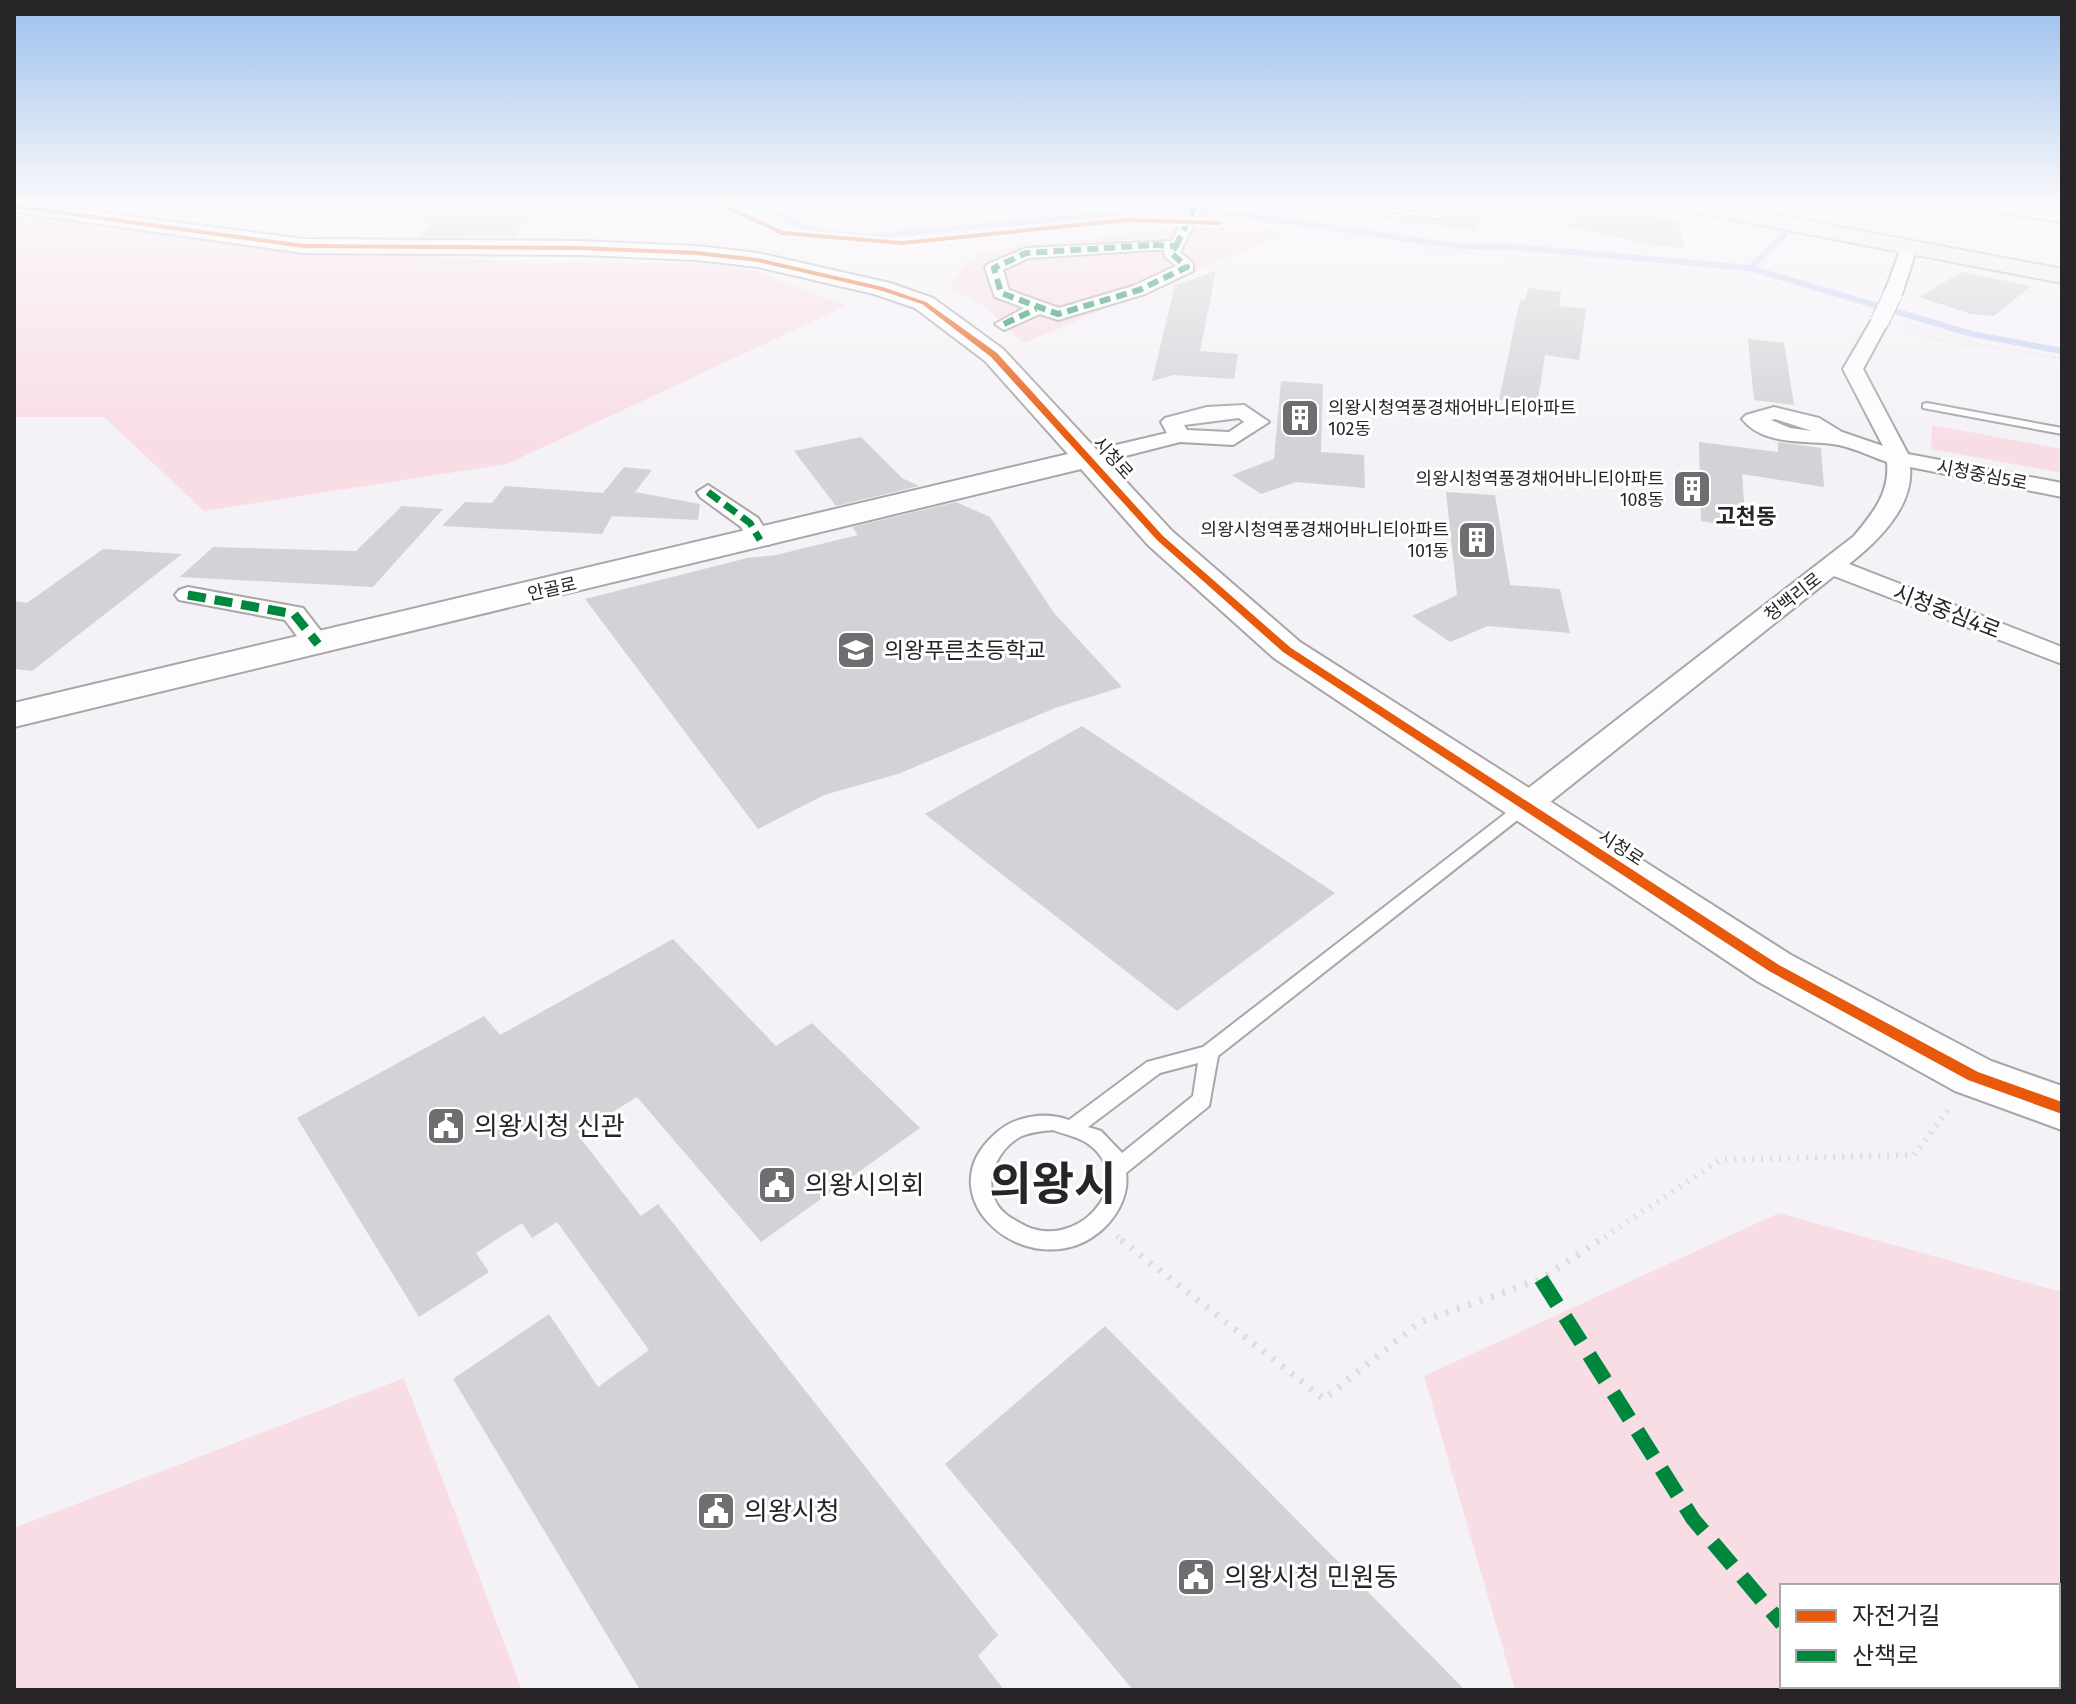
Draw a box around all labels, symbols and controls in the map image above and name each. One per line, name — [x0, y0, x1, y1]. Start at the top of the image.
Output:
building icon: 의왕시청역풍경채어바니티아파트 102동 — [1279, 397, 1321, 439]
place label: 의왕시청역풍경채어바니티아파트 102동 — [1328, 397, 1576, 440]
street label: 시청로 — [1088, 432, 1138, 484]
street label: 시청중심5로 — [1935, 455, 2029, 495]
place label: 의왕시청역풍경채어바니티아파트 108동 — [1416, 468, 1664, 511]
building icon: 의왕시청역풍경채어바니티아파트 108동 — [1671, 468, 1713, 510]
district label: 고천동 — [1716, 503, 1776, 530]
place label: 의왕시청역풍경채어바니티아파트 101동 — [1201, 519, 1449, 562]
building icon: 의왕시청역풍경채어바니티아파트 101동 — [1456, 519, 1498, 561]
street label: 청백리로 — [1760, 568, 1826, 626]
street label: 안골로 — [525, 573, 579, 605]
street label: 시청중심4로 — [1889, 579, 2004, 644]
school or university icon: 의왕푸른초등학교 — [835, 629, 877, 671]
place label: 의왕푸른초등학교 — [884, 637, 1046, 664]
street label: 시청로 — [1594, 825, 1648, 871]
public building icon: 의왕시청 신관 — [425, 1105, 467, 1147]
place label: 의왕시청 신관 — [474, 1111, 624, 1142]
district label: 의왕시 — [990, 1157, 1116, 1212]
public building icon: 의왕시의회 — [756, 1164, 798, 1206]
place label: 의왕시의회 — [805, 1170, 925, 1201]
public building icon: 의왕시청 — [695, 1490, 737, 1532]
place label: 의왕시청 — [744, 1496, 840, 1527]
public building icon: 의왕시청 민원동 — [1175, 1556, 1217, 1598]
place label: 의왕시청 민원동 — [1224, 1562, 1398, 1593]
legend — [1780, 1584, 2060, 1688]
text: 자전거길 — [1852, 1602, 1940, 1630]
text: 산책로 — [1852, 1642, 1918, 1670]

